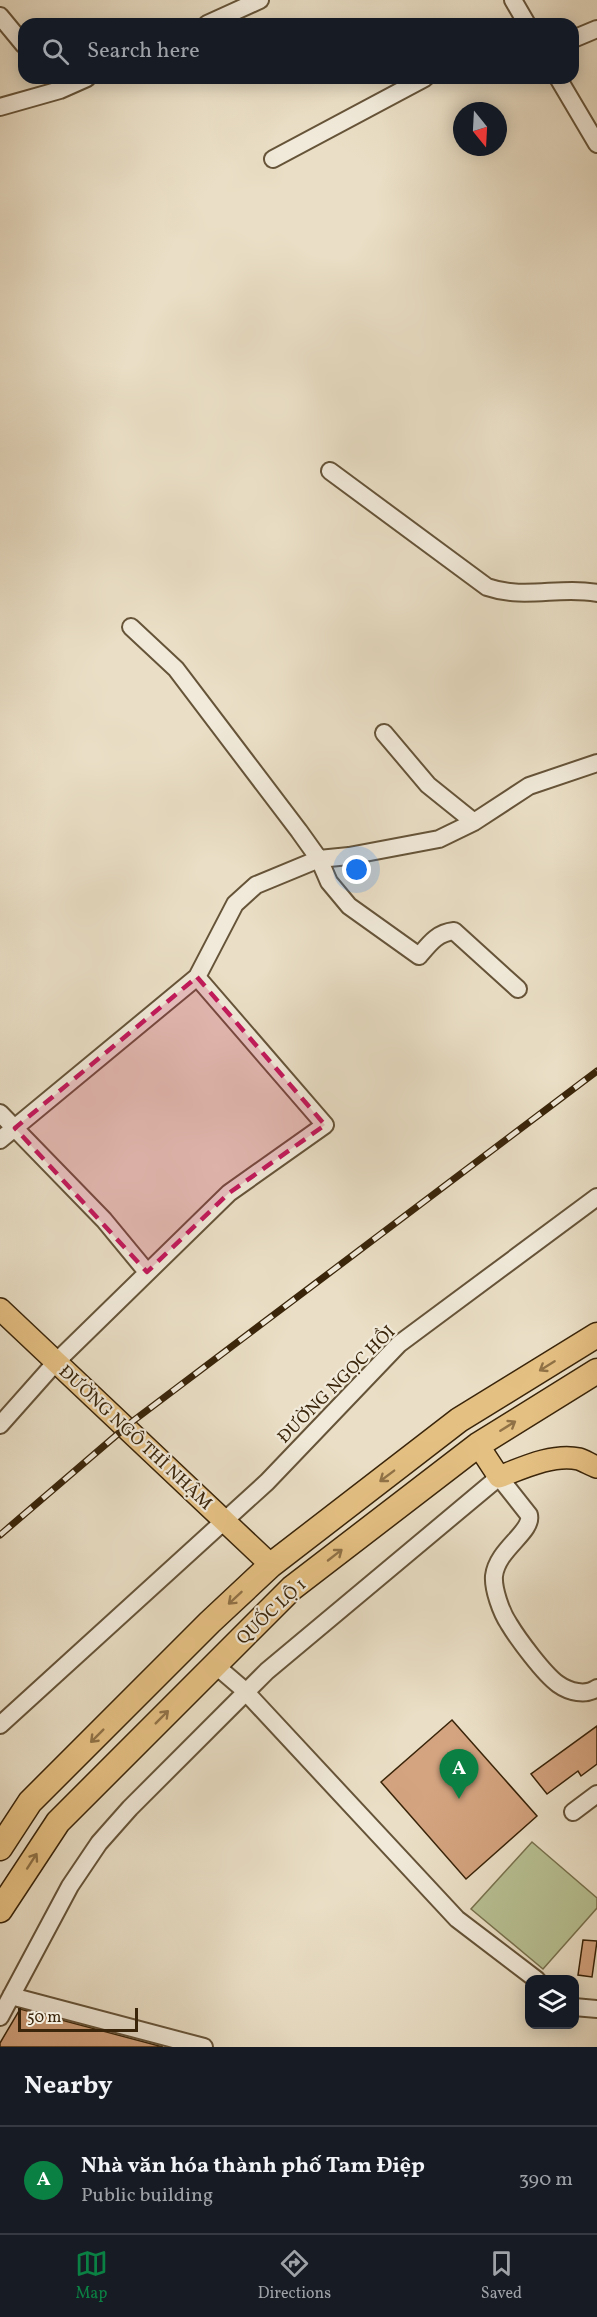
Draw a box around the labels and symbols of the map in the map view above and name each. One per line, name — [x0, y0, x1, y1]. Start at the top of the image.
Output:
north arrow — [453, 102, 507, 156]
your location — [342, 855, 371, 884]
street label: ĐƯỜNG NGỌC HỒI — [270, 1318, 402, 1450]
street label: ĐƯỜNG NGÔ THÌ NHẬM — [52, 1359, 218, 1516]
one-way arrow — [539, 1360, 556, 1372]
one-way arrow — [499, 1420, 516, 1432]
one-way arrow — [379, 1470, 395, 1482]
one-way arrow — [327, 1549, 343, 1562]
street label: QUỐC LỘ 1 — [230, 1572, 313, 1651]
one-way arrow — [228, 1591, 243, 1605]
one-way arrow — [155, 1710, 170, 1725]
one-way arrow — [89, 1728, 104, 1743]
pin: A — [440, 1750, 478, 1799]
one-way arrow — [26, 1853, 38, 1870]
scale bar — [18, 2005, 138, 2032]

